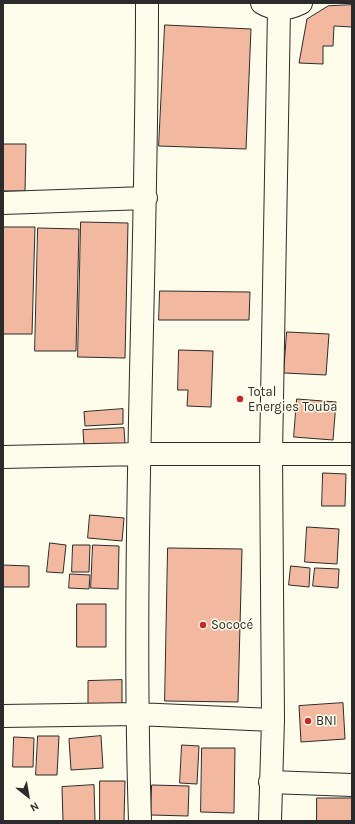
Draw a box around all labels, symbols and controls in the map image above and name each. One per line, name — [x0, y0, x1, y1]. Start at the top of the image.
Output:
place label: Total Energies Touba — [248, 384, 337, 415]
marker: Total Energies Touba — [235, 394, 245, 404]
place label: Sococé — [211, 617, 253, 633]
marker: Sococé — [198, 620, 208, 630]
place label: BNI — [316, 713, 337, 729]
marker: BNI — [303, 716, 313, 726]
north arrow — [8, 776, 48, 816]
text: N — [28, 799, 41, 814]

